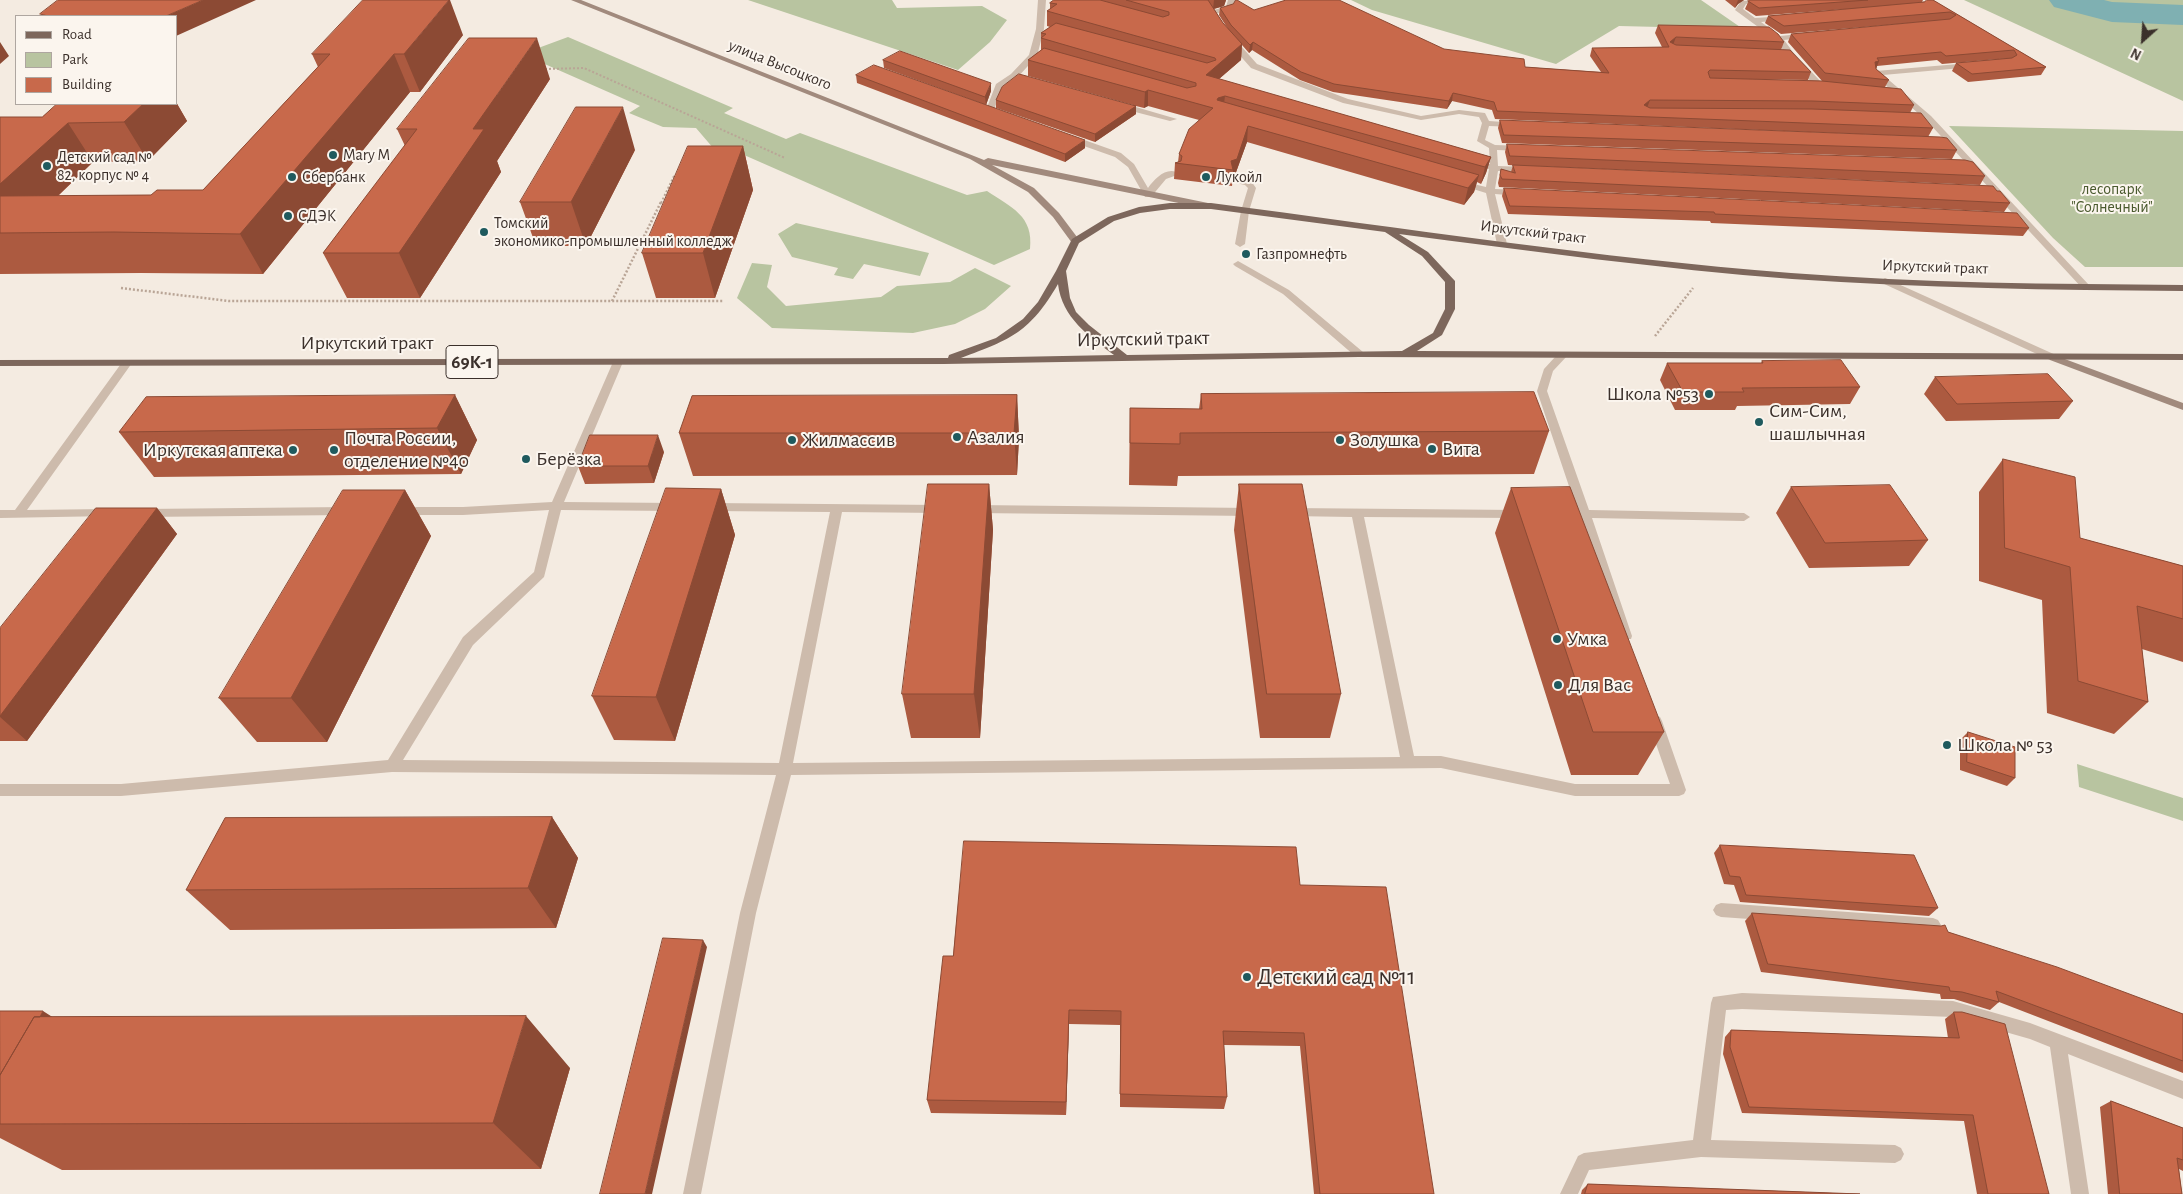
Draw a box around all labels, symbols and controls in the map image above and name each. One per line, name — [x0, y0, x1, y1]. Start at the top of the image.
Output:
legend — [15, 15, 178, 105]
north arrow — [2118, 15, 2168, 65]
text: Road — [62, 27, 92, 42]
street label: улица Высоцкого — [726, 36, 834, 94]
text: N — [2129, 45, 2144, 62]
text: Park — [62, 52, 88, 67]
text: Building — [62, 77, 112, 92]
place label: Mary M — [343, 145, 390, 165]
place label: Детский сад № 82, корпус № 4 — [57, 147, 152, 185]
marker: Mary M — [327, 149, 339, 161]
marker: Детский сад № 82, корпус № 4 — [41, 160, 53, 172]
place label: Сбербанк — [302, 167, 365, 187]
place label: Лукойл — [1216, 167, 1262, 187]
marker: Сбербанк — [286, 171, 298, 183]
marker: Лукойл — [1200, 171, 1212, 183]
park label: лесопарк "Солнечный" — [2071, 179, 2153, 217]
place label: СДЭК — [298, 206, 336, 226]
marker: СДЭК — [282, 210, 294, 222]
place label: Томский экономико-промышленный колледж — [494, 213, 732, 251]
street label: Иркутский тракт — [1479, 216, 1587, 248]
marker: Томский экономико-промышленный колледж — [478, 226, 490, 238]
place label: Газпромнефть — [1256, 244, 1347, 264]
marker: Газпромнефть — [1240, 248, 1252, 260]
street label: Иркутский тракт — [1882, 256, 1988, 278]
street label: Иркутский тракт — [1076, 326, 1210, 352]
street label: Иркутский тракт — [301, 331, 433, 355]
road number: 69К-1 — [446, 346, 498, 378]
place label: Школа №53 — [1606, 382, 1699, 406]
marker: Школа №53 — [1703, 388, 1715, 400]
place label: Сим-Сим, шашлычная — [1769, 399, 1866, 446]
marker: Сим-Сим, шашлычная — [1753, 416, 1765, 428]
place label: Азалия — [967, 425, 1025, 449]
place label: Почта России, отделение №40 — [344, 426, 469, 473]
place label: Жилмассив — [802, 428, 895, 452]
place label: Золушка — [1350, 428, 1419, 452]
marker: Азалия — [951, 431, 963, 443]
marker: Жилмассив — [786, 434, 798, 446]
marker: Золушка — [1334, 434, 1346, 446]
place label: Вита — [1442, 437, 1480, 461]
place label: Иркутская аптека — [143, 438, 283, 462]
marker: Вита — [1426, 443, 1438, 455]
marker: Иркутская аптека — [287, 444, 299, 456]
marker: Почта России, отделение №40 — [328, 444, 340, 456]
place label: Берёзка — [536, 447, 602, 471]
marker: Берёзка — [520, 453, 532, 465]
place label: Умка — [1567, 627, 1607, 651]
marker: Умка — [1551, 633, 1563, 645]
place label: Для Вас — [1568, 673, 1631, 697]
marker: Для Вас — [1552, 679, 1564, 691]
place label: Школа № 53 — [1957, 733, 2053, 757]
marker: Школа № 53 — [1941, 739, 1953, 751]
place label: Детский сад №11 — [1257, 963, 1416, 991]
marker: Детский сад №11 — [1241, 971, 1253, 983]

